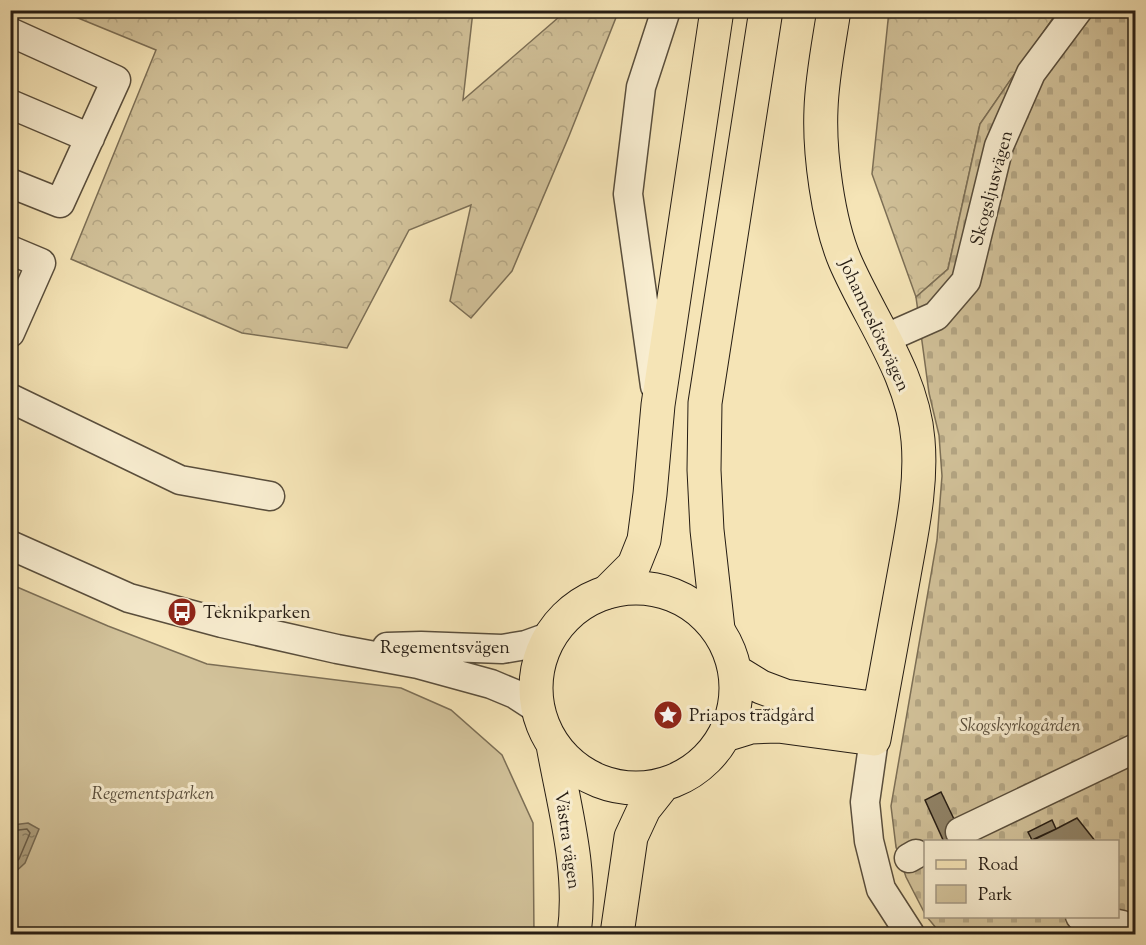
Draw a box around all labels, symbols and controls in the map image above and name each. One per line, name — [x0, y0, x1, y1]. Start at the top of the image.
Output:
street label: Skogsljusvägen — [965, 128, 1021, 249]
street label: Johanneslötsvägen — [831, 254, 915, 397]
bus stop icon: Teknikparken — [166, 596, 198, 628]
place label: Teknikparken — [203, 601, 311, 627]
street label: Regementsvägen — [380, 636, 510, 662]
place icon: Priapos trädgård — [652, 699, 684, 731]
place label: Priapos trädgård — [689, 704, 814, 730]
park label: Skogskyrkogården — [959, 714, 1081, 740]
park label: Regementsparken — [92, 782, 215, 808]
street label: Västra vägen — [546, 789, 586, 891]
legend — [924, 840, 1119, 918]
text: Road — [978, 853, 1018, 879]
text: Park — [978, 883, 1013, 909]

